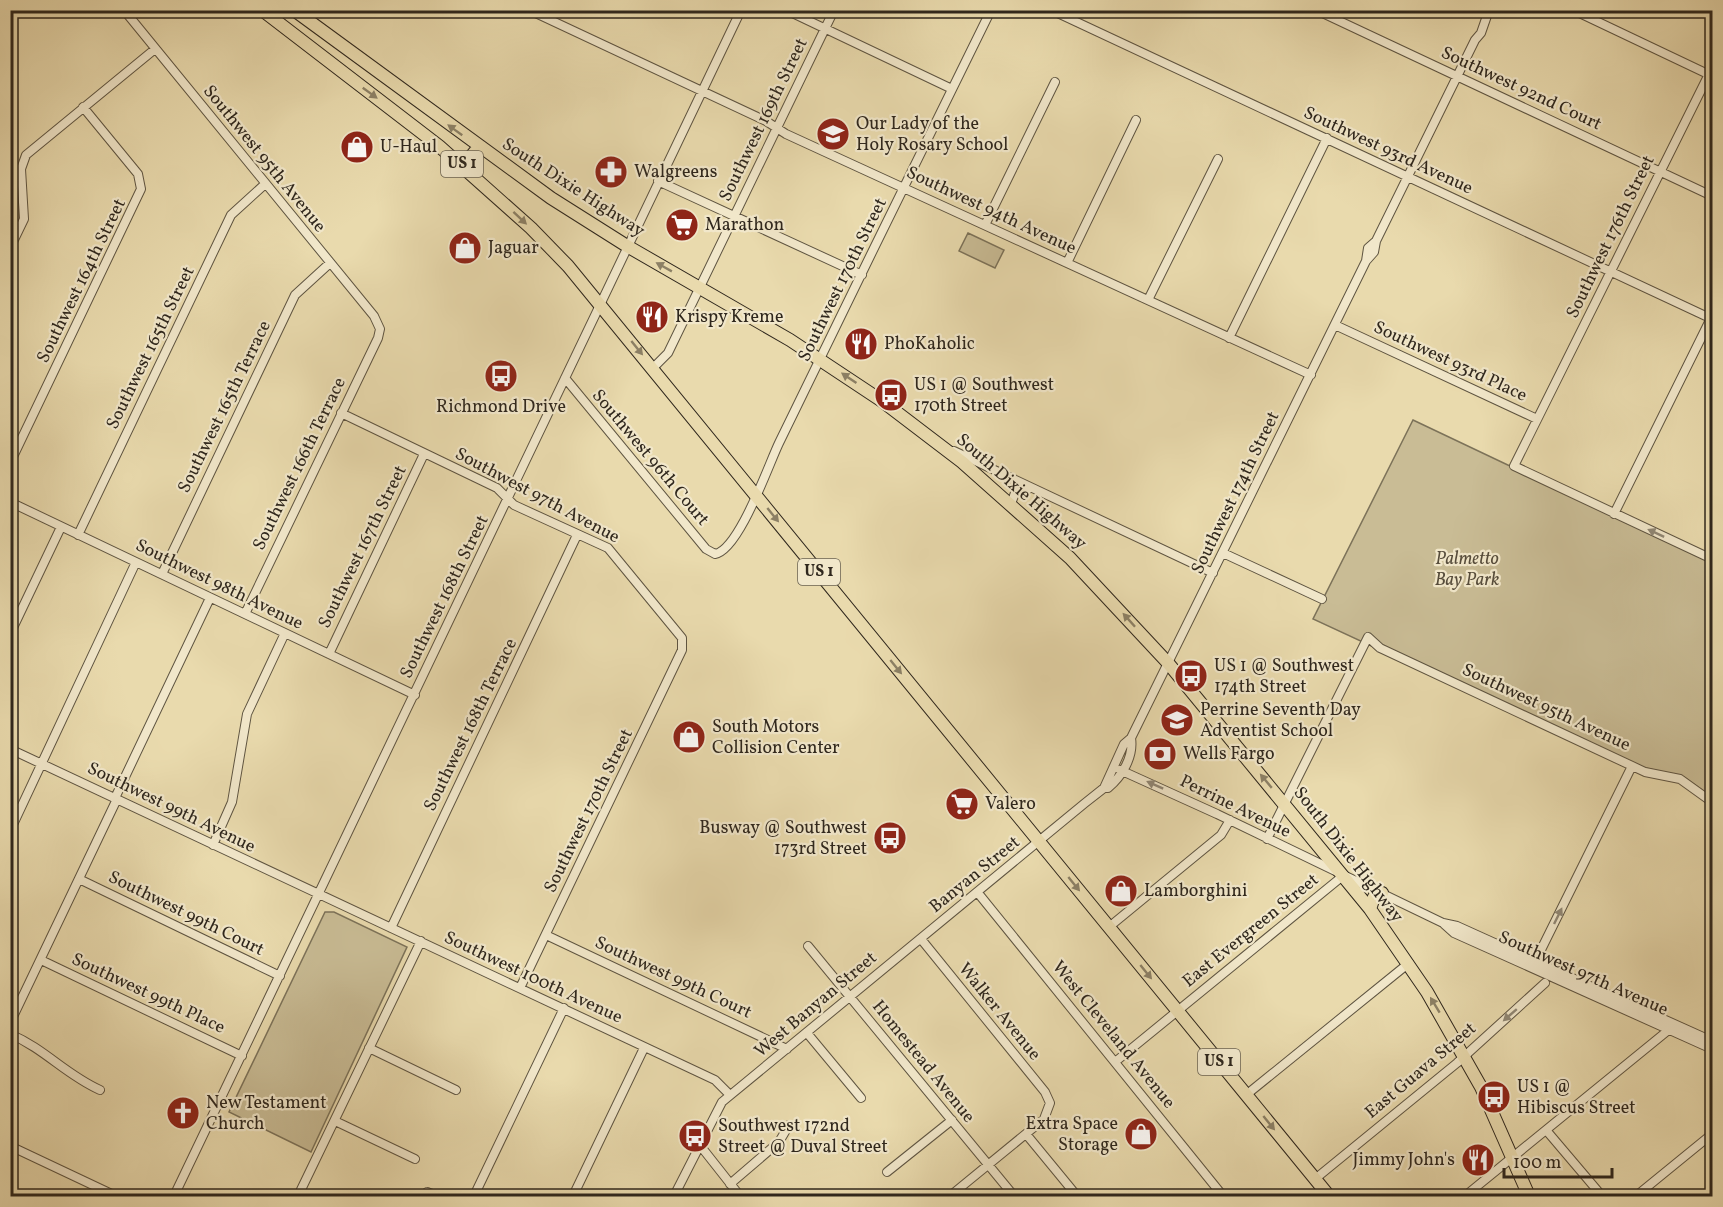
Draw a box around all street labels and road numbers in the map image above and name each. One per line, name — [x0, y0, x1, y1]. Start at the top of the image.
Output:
street label: Southwest 169th Street — [713, 34, 815, 206]
street label: Southwest 92nd Court — [1437, 41, 1605, 137]
street label: Southwest 95th Avenue — [197, 80, 331, 238]
street label: Southwest 93rd Avenue — [1299, 101, 1477, 201]
street label: South Dixie Highway — [497, 132, 650, 244]
road number: US 1 — [441, 151, 483, 177]
street label: Southwest 176th Street — [1561, 151, 1661, 323]
street label: Southwest 94th Avenue — [902, 161, 1080, 261]
street label: Southwest 170th Street — [792, 194, 894, 366]
street label: Southwest 164th Street — [31, 195, 133, 367]
street label: Southwest 165th Street — [101, 262, 201, 434]
street label: Southwest 93rd Place — [1369, 315, 1531, 409]
street label: Southwest 165th Terrace — [172, 317, 278, 497]
street label: Southwest 166th Terrace — [247, 373, 353, 555]
street label: Southwest 96th Court — [585, 384, 715, 532]
street label: Southwest 174th Street — [1186, 407, 1286, 579]
street label: South Dixie Highway — [950, 428, 1092, 556]
street label: Southwest 97th Avenue — [450, 442, 624, 550]
street label: Southwest 167th Street — [313, 461, 413, 633]
street label: Southwest 168th Street — [395, 511, 495, 683]
street label: Southwest 98th Avenue — [131, 533, 307, 637]
road number: US 1 — [798, 559, 840, 585]
street label: Southwest 168th Terrace — [418, 634, 524, 816]
street label: Southwest 95th Avenue — [1458, 658, 1634, 758]
street label: Southwest 170th Street — [538, 725, 640, 897]
street label: Southwest 99th Avenue — [83, 756, 259, 860]
street label: Perrine Avenue — [1175, 769, 1295, 845]
street label: South Dixie Highway — [1287, 782, 1409, 928]
street label: Banyan Street — [924, 831, 1026, 919]
street label: Southwest 99th Court — [104, 865, 268, 963]
street label: East Evergreen Street — [1177, 868, 1325, 994]
street label: Southwest 97th Avenue — [1494, 925, 1672, 1023]
street label: Southwest 100th Avenue — [440, 926, 626, 1030]
street label: Southwest 99th Court — [590, 931, 756, 1025]
street label: West Banyan Street — [749, 946, 883, 1064]
street label: Southwest 99th Place — [67, 947, 229, 1041]
street label: West Cleveland Avenue — [1045, 956, 1181, 1114]
street label: Walker Avenue — [952, 958, 1046, 1066]
street label: Homestead Avenue — [866, 995, 980, 1129]
street label: East Guava Street — [1360, 1017, 1482, 1125]
road number: US 1 — [1198, 1049, 1240, 1075]

